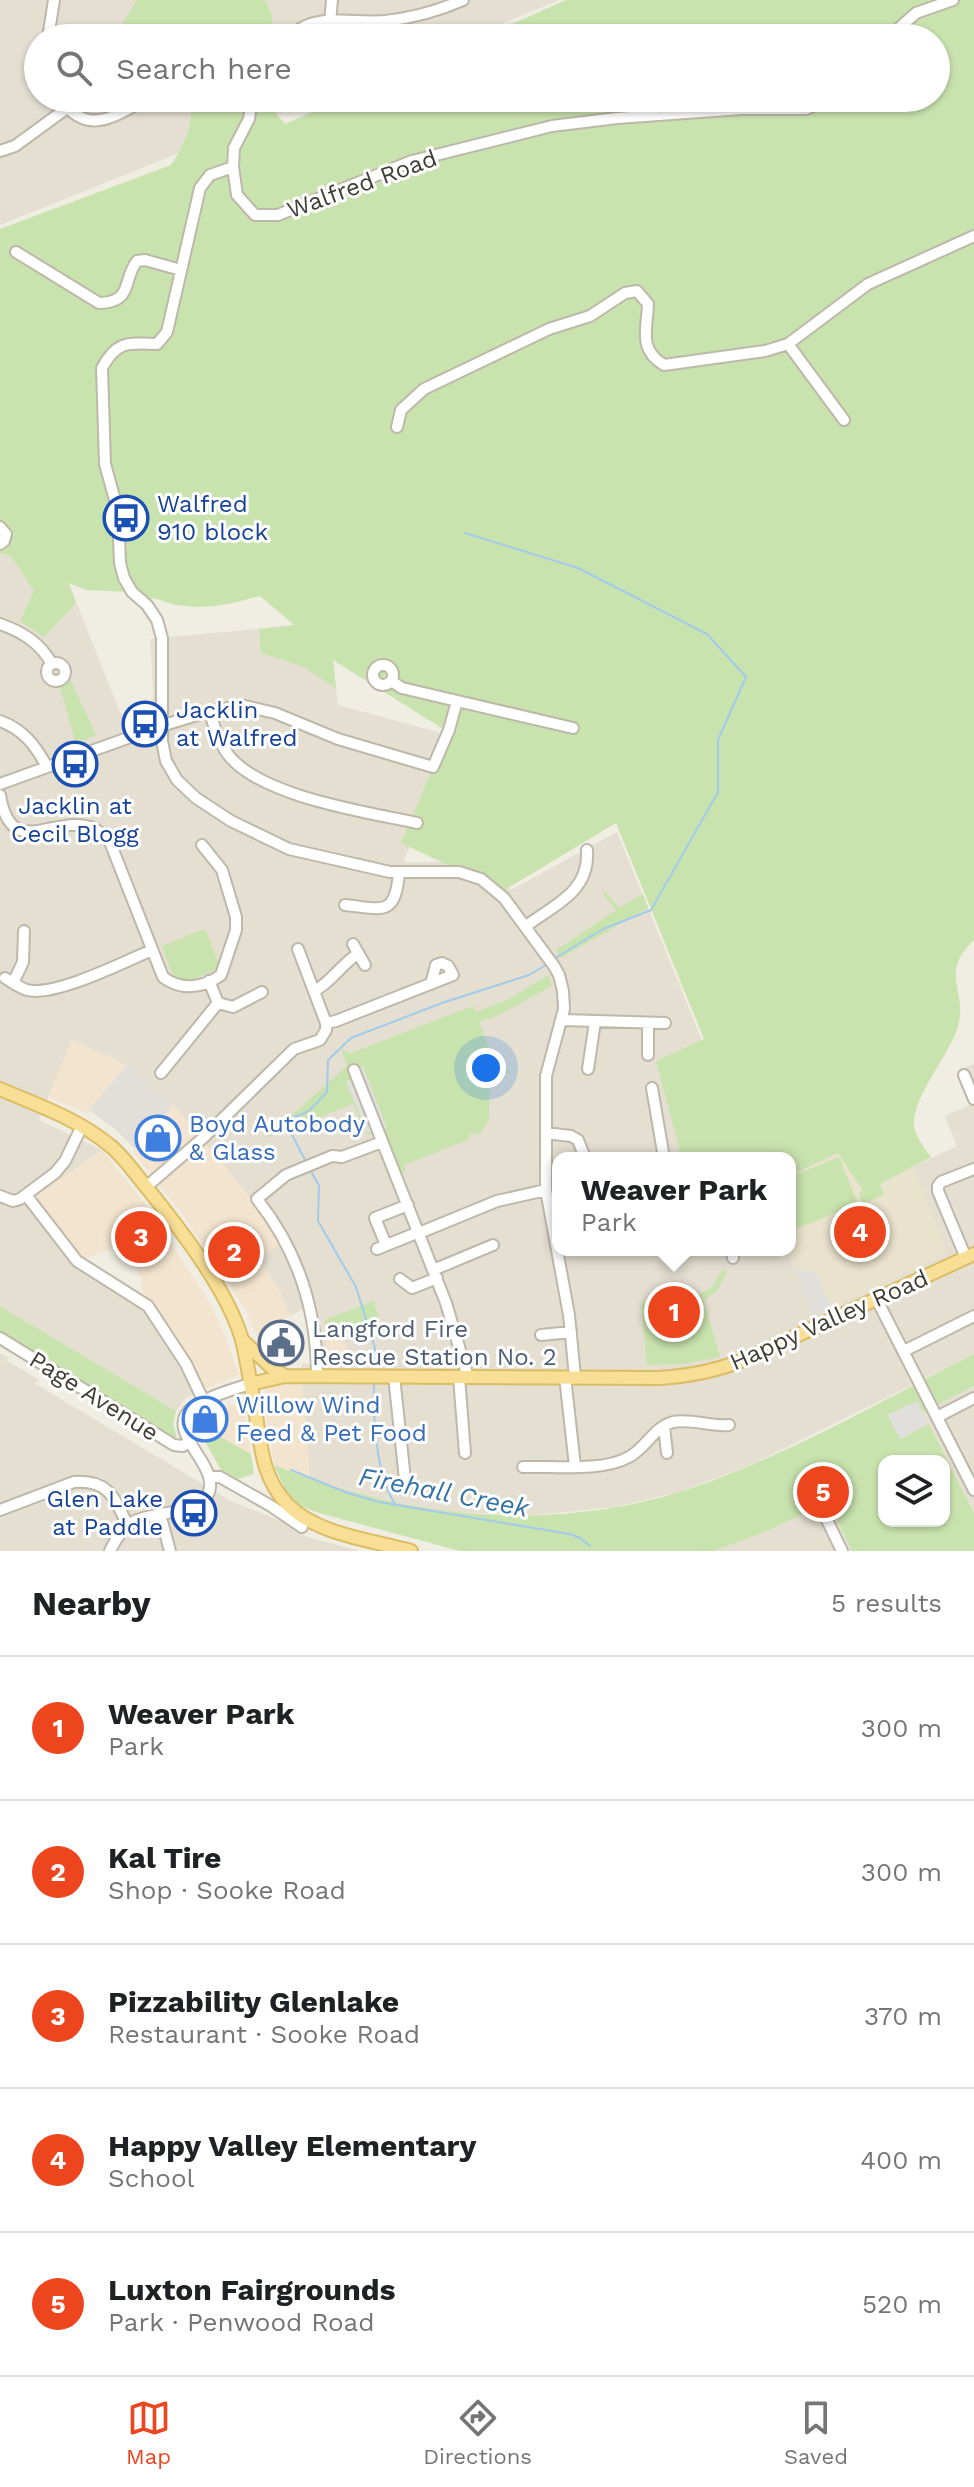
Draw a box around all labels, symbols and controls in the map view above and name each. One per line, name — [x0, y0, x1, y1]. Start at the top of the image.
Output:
search box — [24, 24, 950, 112]
icon: search — [52, 46, 96, 90]
text: Search here — [116, 51, 292, 86]
street label: Walfred Road — [283, 144, 441, 224]
place label: Walfred 910 block — [157, 490, 269, 546]
bus stop icon: Walfred 910 block — [102, 494, 150, 542]
place label: Jacklin at Walfred — [176, 696, 298, 752]
bus stop icon: Jacklin at Walfred — [121, 700, 169, 748]
bus stop icon: Jacklin at Cecil Blogg — [51, 740, 99, 788]
place label: Jacklin at Cecil Blogg — [11, 792, 139, 848]
your location — [466, 1048, 506, 1088]
place label: Boyd Autobody & Glass — [189, 1110, 366, 1166]
shop icon: Boyd Autobody & Glass — [134, 1114, 182, 1162]
popup — [552, 1152, 796, 1256]
text: Weaver Park — [581, 1172, 767, 1207]
pin: 4 — [834, 1202, 886, 1262]
pin: 3 — [115, 1207, 167, 1267]
text: Park — [581, 1207, 637, 1237]
pin: 2 — [208, 1222, 260, 1282]
street label: Happy Valley Road — [725, 1264, 933, 1376]
pin: 1 — [648, 1282, 700, 1342]
place label: Langford Fire Rescue Station No. 2 — [312, 1315, 557, 1371]
public building icon: Langford Fire Rescue Station No. 2 — [257, 1319, 305, 1367]
street label: Page Avenue — [24, 1345, 164, 1447]
place label: Willow Wind Feed & Pet Food — [236, 1391, 427, 1447]
shop icon: Willow Wind Feed & Pet Food — [181, 1395, 229, 1443]
map controls — [878, 1455, 950, 1527]
button: layers — [878, 1455, 950, 1527]
water label: Firehall Creek — [356, 1461, 532, 1523]
pin: 5 — [797, 1462, 849, 1522]
place label: Glen Lake at Paddle — [46, 1485, 163, 1541]
bus stop icon: Glen Lake at Paddle — [170, 1489, 218, 1537]
text: Nearby — [32, 1583, 151, 1623]
text: 5 results — [831, 1588, 942, 1618]
text: Weaver Park — [108, 1696, 294, 1731]
text: 1 — [52, 1713, 64, 1743]
text: 300 m — [861, 1713, 942, 1743]
text: Park — [108, 1731, 164, 1761]
text: Kal Tire — [108, 1840, 221, 1875]
text: 2 — [50, 1857, 66, 1887]
text: 300 m — [861, 1857, 942, 1887]
text: Shop · Sooke Road — [108, 1875, 346, 1905]
text: Pizzability Glenlake — [108, 1984, 399, 2019]
text: 3 — [50, 2001, 66, 2031]
text: 370 m — [864, 2001, 942, 2031]
text: Restaurant · Sooke Road — [108, 2019, 420, 2049]
text: Happy Valley Elementary — [108, 2128, 476, 2163]
text: 4 — [50, 2145, 66, 2175]
text: 400 m — [860, 2145, 942, 2175]
text: School — [108, 2163, 194, 2193]
text: Luxton Fairgrounds — [108, 2272, 396, 2307]
text: 5 — [50, 2289, 66, 2319]
text: 520 m — [862, 2289, 942, 2319]
text: Park · Penwood Road — [108, 2307, 375, 2337]
tab: Map — [126, 2396, 171, 2469]
tab: Directions — [423, 2396, 532, 2469]
tab: Saved — [784, 2396, 848, 2469]

